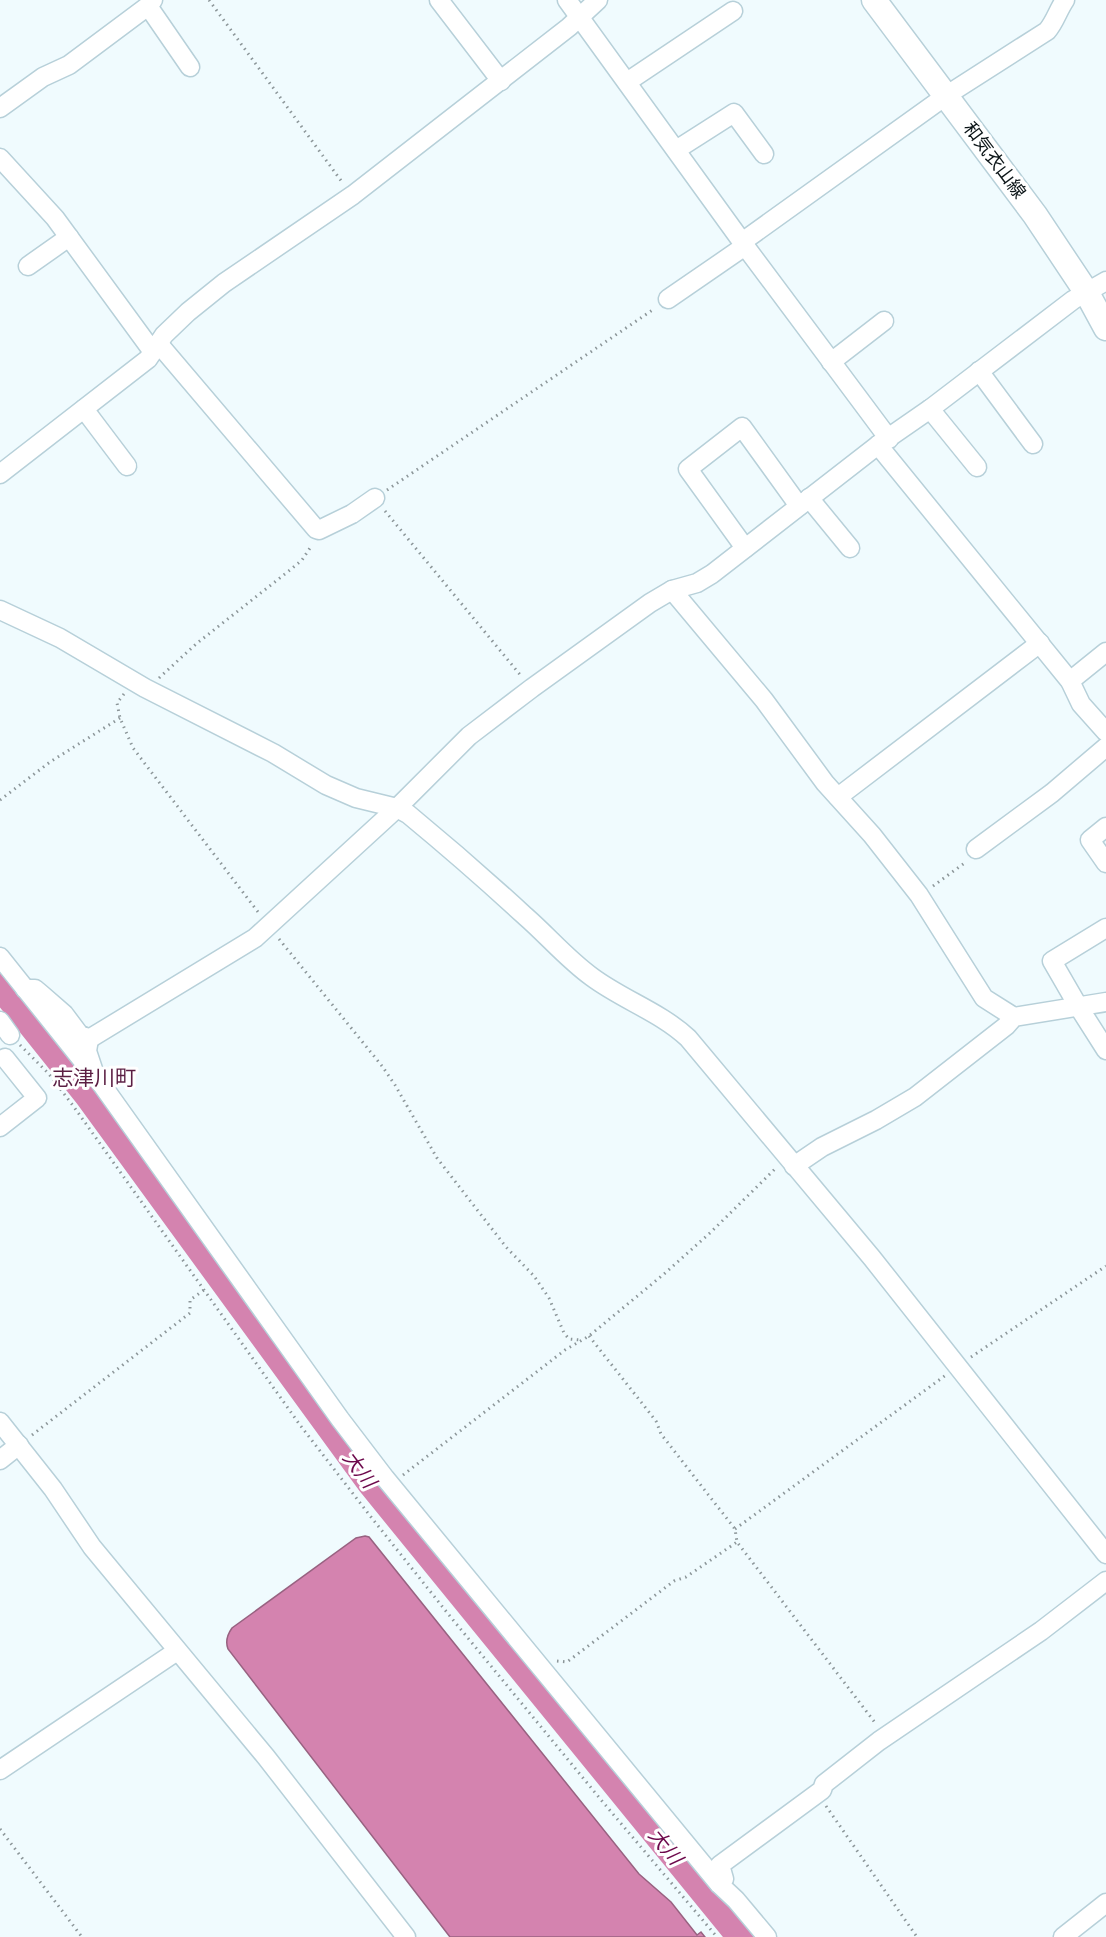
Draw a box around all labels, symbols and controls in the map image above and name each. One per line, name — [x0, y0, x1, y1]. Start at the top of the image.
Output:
street label: 和気衣山線 — [957, 116, 1033, 204]
district label: 志津川町 — [52, 1061, 136, 1093]
water label: 大川 — [336, 1444, 386, 1496]
water label: 大川 — [641, 1821, 692, 1873]

